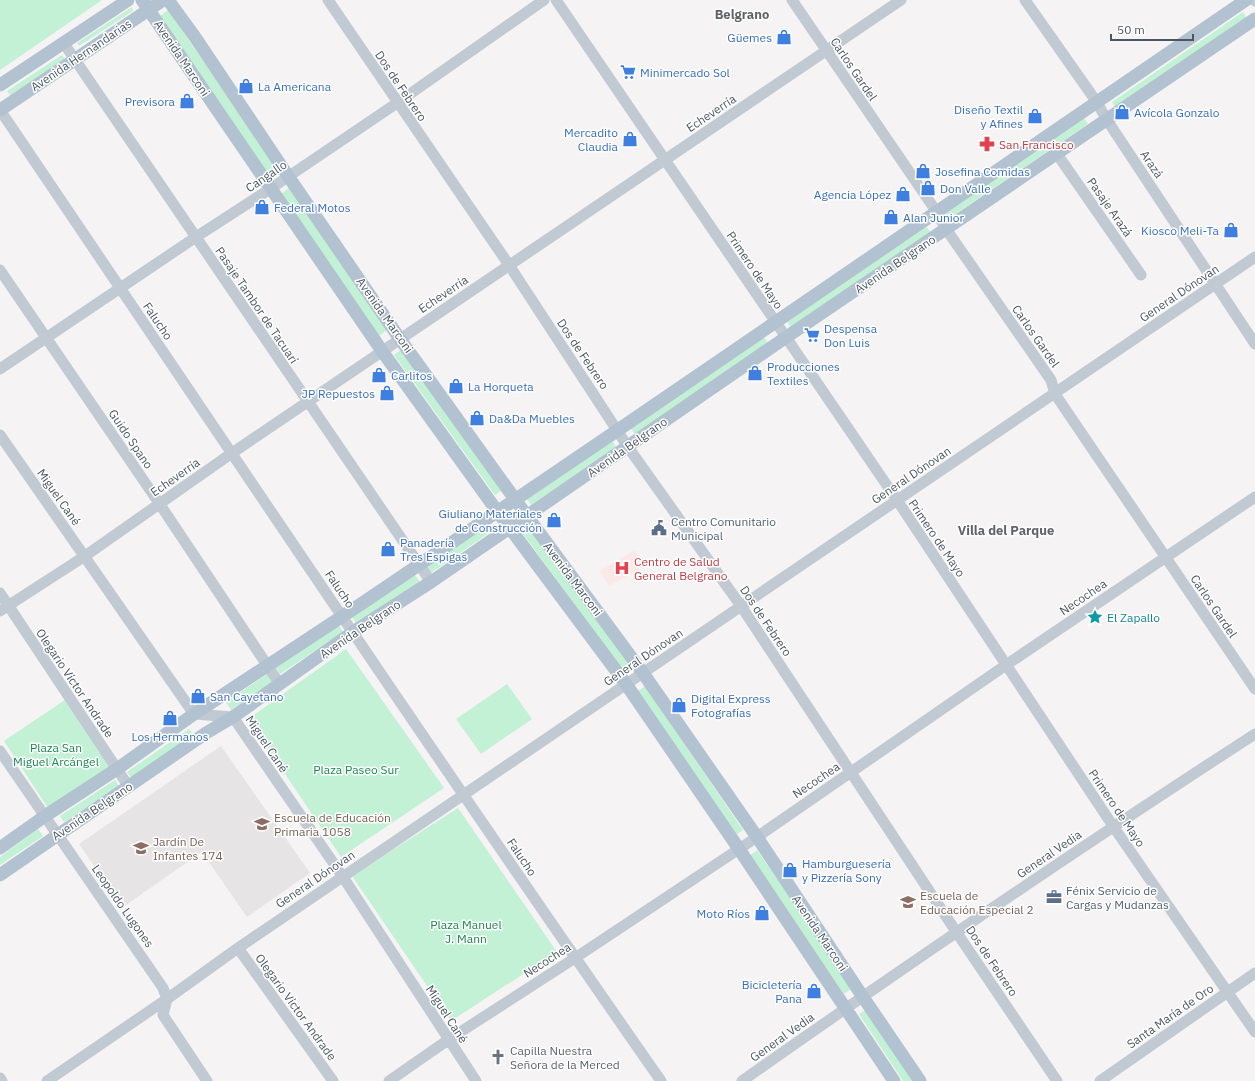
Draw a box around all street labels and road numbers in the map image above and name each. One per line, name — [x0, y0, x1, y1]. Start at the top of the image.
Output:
street label: Avenida Hernandarias — [28, 16, 134, 94]
street label: Avenida Marconi — [151, 17, 213, 99]
street label: Carlos Gardel — [827, 35, 881, 103]
street label: Dos de Febrero — [372, 48, 430, 124]
street label: Echeverría — [683, 91, 739, 135]
street label: Arazá — [1137, 147, 1167, 181]
street label: Cangallo — [242, 157, 290, 195]
street label: Pasaje Arazá — [1084, 175, 1136, 240]
street label: Primero de Mayo — [723, 228, 787, 312]
street label: Avenida Belgrano — [852, 231, 938, 297]
street label: Pasaje Tambor de Tacuarí — [212, 244, 302, 366]
street label: General Dónovan — [1136, 261, 1222, 325]
street label: Echeverría — [415, 272, 471, 316]
street label: Avenida Marconi — [353, 274, 417, 356]
street label: Falucho — [140, 299, 176, 343]
street label: Carlos Gardel — [1009, 302, 1063, 370]
street label: Dos de Febrero — [554, 316, 612, 392]
street label: Guido Spano — [106, 406, 157, 472]
street label: Avenida Belgrano — [584, 414, 670, 480]
street label: General Dónovan — [868, 443, 954, 507]
street label: Echeverría — [147, 454, 203, 499]
street label: Miguel Cané — [34, 466, 84, 529]
street label: Primero de Mayo — [905, 496, 969, 580]
street label: Avenida Marconi — [540, 539, 606, 619]
street label: Falucho — [322, 567, 358, 611]
street label: Carlos Gardel — [1187, 572, 1241, 640]
street label: Necochea — [1057, 575, 1110, 618]
street label: Dos de Febrero — [737, 583, 795, 659]
street label: Avenida Belgrano — [317, 596, 403, 662]
street label: General Dónovan — [600, 625, 686, 689]
street label: Olegario Víctor Andrade — [33, 626, 117, 741]
street label: Miguel Cané — [242, 713, 292, 776]
street label: Necochea — [790, 758, 843, 801]
street label: Primero de Mayo — [1085, 766, 1149, 850]
street label: Avenida Belgrano — [49, 778, 135, 844]
street label: General Vedia — [1014, 826, 1085, 881]
street label: Falucho — [504, 835, 540, 879]
street label: General Dónovan — [272, 847, 358, 911]
street label: Leopoldo Lugones — [89, 862, 157, 950]
street label: Avenida Marconi — [789, 892, 851, 974]
street label: Dos de Febrero — [963, 923, 1021, 999]
street label: Necochea — [520, 939, 574, 981]
street label: Olegario Víctor Andrade — [252, 951, 340, 1064]
street label: Santa María de Oro — [1124, 980, 1216, 1052]
street label: Miguel Cané — [423, 982, 471, 1046]
street label: General Vedia — [747, 1009, 818, 1065]

